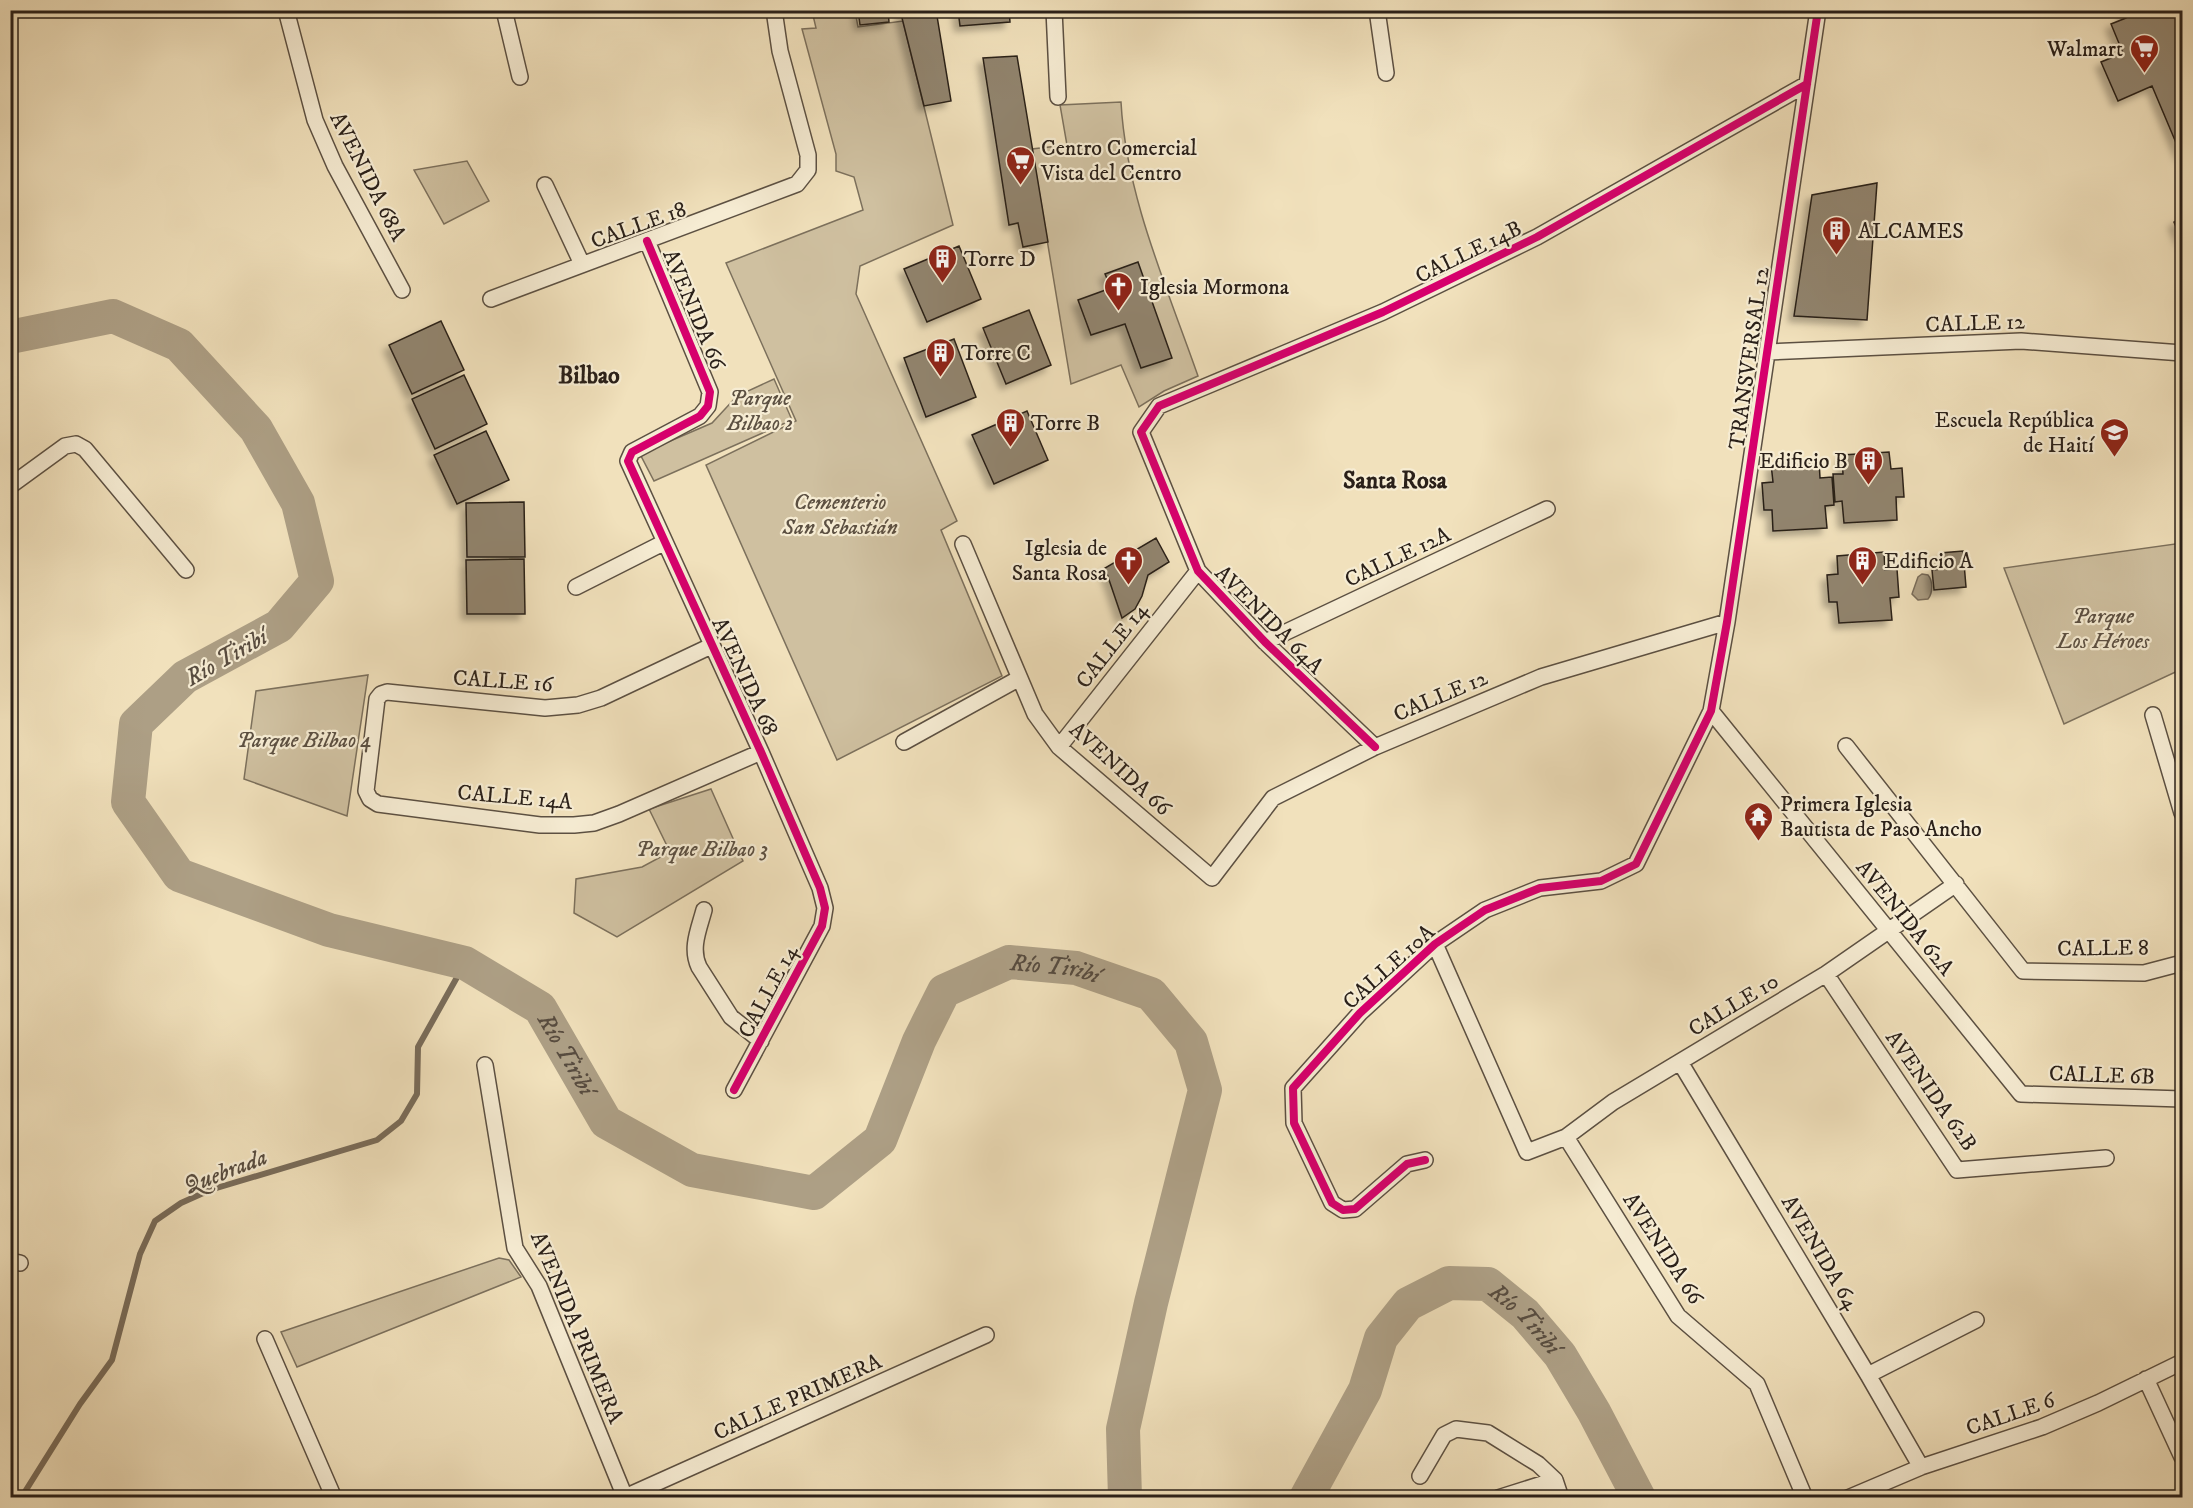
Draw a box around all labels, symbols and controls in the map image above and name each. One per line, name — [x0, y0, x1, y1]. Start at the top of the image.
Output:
supermarket icon: Walmart — [2128, 32, 2160, 74]
place label: Walmart — [2046, 36, 2123, 63]
street label: AVENIDA 68A — [324, 108, 412, 247]
place label: Centro Comercial Vista del Centro — [1040, 135, 1197, 187]
supermarket icon: Centro Comercial Vista del Centro — [1004, 144, 1036, 186]
street label: CALLE 18 — [587, 196, 690, 255]
building icon: ALCAMES — [1821, 214, 1853, 256]
street label: CALLE 14B — [1411, 215, 1526, 290]
place label: ALCAMES — [1858, 218, 1964, 245]
building icon: Torre D — [927, 242, 959, 284]
street label: AVENIDA 66 — [656, 245, 732, 375]
place label: Torre D — [964, 246, 1036, 273]
street label: TRANSVERSAL 12 — [1723, 265, 1776, 451]
church icon: Iglesia Mormona — [1103, 270, 1135, 312]
place label: Iglesia Mormona — [1140, 274, 1290, 301]
street label: CALLE 12 — [1925, 308, 2025, 339]
building icon: Torre C — [924, 336, 956, 378]
place label: Torre C — [961, 340, 1031, 367]
district label: Bilbao — [558, 361, 620, 391]
park label: Parque Bilbao 2 — [726, 385, 793, 437]
building icon: Torre B — [994, 406, 1026, 448]
place label: Escuela República de Haití — [1935, 407, 2095, 459]
place label: Torre B — [1031, 410, 1100, 437]
school or university icon: Escuela República de Haití — [2099, 416, 2131, 458]
building icon: Edificio B — [1853, 444, 1885, 486]
place label: Edificio B — [1759, 448, 1848, 475]
district label: Santa Rosa — [1343, 466, 1448, 496]
park label: Cementerio San Sebastián — [781, 489, 898, 541]
street label: CALLE 12A — [1340, 521, 1456, 594]
place label: Iglesia de Santa Rosa — [1012, 535, 1108, 587]
church icon: Iglesia de Santa Rosa — [1112, 544, 1144, 586]
building icon: Edificio A — [1847, 544, 1879, 586]
place label: Edificio A — [1884, 548, 1974, 575]
street label: AVENIDA 64A — [1209, 560, 1330, 681]
street label: CALLE 14 — [1070, 597, 1155, 694]
park label: Parque Los Héroes — [2055, 603, 2151, 655]
street label: AVENIDA 68 — [705, 613, 784, 740]
water label: Río Tiribí — [179, 620, 277, 694]
street label: CALLE 12 — [1390, 664, 1492, 728]
street label: CALLE 16 — [452, 665, 555, 699]
street label: AVENIDA 66 — [1063, 716, 1178, 823]
park label: Parque Bilbao 4 — [237, 727, 371, 755]
street label: CALLE 14A — [456, 779, 575, 816]
place label: Primera Iglesia Bautista de Paso Ancho — [1780, 791, 1982, 843]
temple icon: Primera Iglesia Bautista de Paso Ancho — [1743, 800, 1775, 842]
park label: Parque Bilbao 3 — [636, 836, 768, 864]
street label: AVENIDA 62A — [1850, 855, 1960, 982]
street label: CALLE 10A — [1337, 918, 1441, 1015]
street label: CALLE 8 — [2057, 934, 2149, 963]
street label: CALLE 14 — [733, 939, 805, 1043]
water label: Río Tiribí — [1008, 948, 1108, 993]
street label: CALLE 10 — [1684, 968, 1784, 1043]
water label: Río Tiribí — [530, 1007, 604, 1105]
street label: AVENIDA 62B — [1879, 1025, 1982, 1156]
street label: CALLE 6B — [2049, 1060, 2155, 1091]
water label: Quebrada — [179, 1142, 271, 1202]
street label: AVENIDA 66 — [1617, 1188, 1710, 1311]
street label: AVENIDA 64 — [1775, 1191, 1865, 1316]
street label: AVENIDA PRIMERA — [524, 1228, 630, 1428]
water label: Río Tiribí — [1482, 1276, 1570, 1365]
street label: CALLE PRIMERA — [709, 1348, 887, 1447]
street label: CALLE 6 — [1963, 1386, 2060, 1442]

